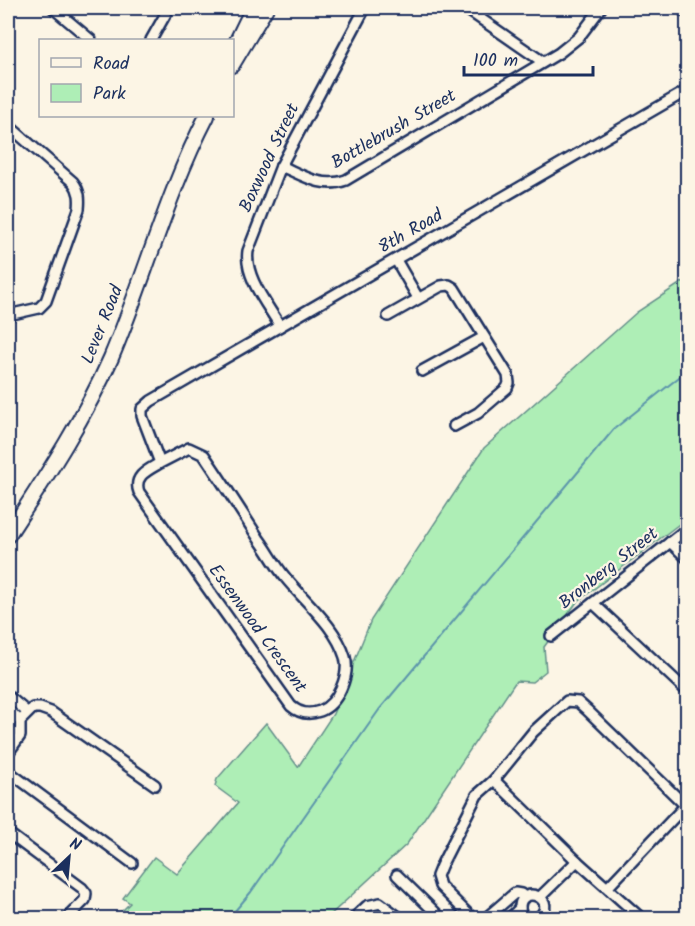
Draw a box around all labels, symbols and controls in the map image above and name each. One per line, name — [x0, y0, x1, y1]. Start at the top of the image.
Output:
legend — [39, 39, 234, 117]
scale bar — [464, 39, 593, 77]
text: 100 m — [473, 47, 518, 76]
text: Road — [93, 50, 130, 79]
text: Park — [93, 80, 126, 109]
street label: Bottlebrush Street — [326, 82, 463, 178]
street label: Boxwood Street — [232, 98, 308, 217]
street label: 8th Road — [373, 201, 450, 262]
street label: Lever Road — [74, 280, 132, 369]
street label: Bronberg Street — [553, 520, 666, 617]
street label: Essenwood Crescent — [200, 558, 314, 700]
north arrow — [39, 827, 99, 887]
text: N — [65, 831, 85, 858]

